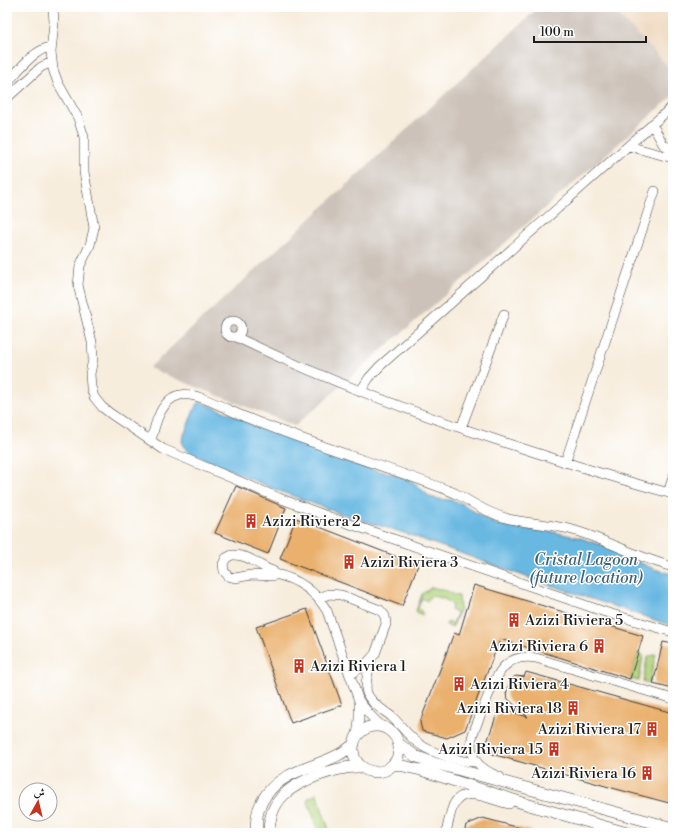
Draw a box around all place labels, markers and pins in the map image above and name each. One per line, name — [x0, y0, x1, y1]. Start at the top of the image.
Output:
place label: Azizi Riviera 2 — [261, 512, 361, 531]
building icon: Azizi Riviera 2 — [243, 513, 259, 529]
place label: Azizi Riviera 3 — [359, 553, 458, 572]
building icon: Azizi Riviera 3 — [341, 554, 357, 570]
place label: Azizi Riviera 5 — [524, 611, 623, 630]
building icon: Azizi Riviera 5 — [506, 612, 522, 628]
place label: Azizi Riviera 6 — [488, 637, 588, 656]
building icon: Azizi Riviera 6 — [591, 638, 607, 654]
place label: Azizi Riviera 1 — [309, 657, 407, 676]
building icon: Azizi Riviera 1 — [291, 658, 307, 674]
place label: Azizi Riviera 4 — [469, 675, 569, 694]
building icon: Azizi Riviera 4 — [451, 676, 467, 692]
place label: Azizi Riviera 18 — [456, 699, 562, 718]
building icon: Azizi Riviera 18 — [565, 700, 581, 716]
place label: Azizi Riviera 17 — [537, 720, 641, 739]
building icon: Azizi Riviera 17 — [644, 721, 660, 737]
place label: Azizi Riviera 15 — [437, 740, 543, 759]
building icon: Azizi Riviera 15 — [546, 741, 562, 757]
place label: Azizi Riviera 16 — [530, 764, 636, 783]
building icon: Azizi Riviera 16 — [639, 765, 655, 781]

